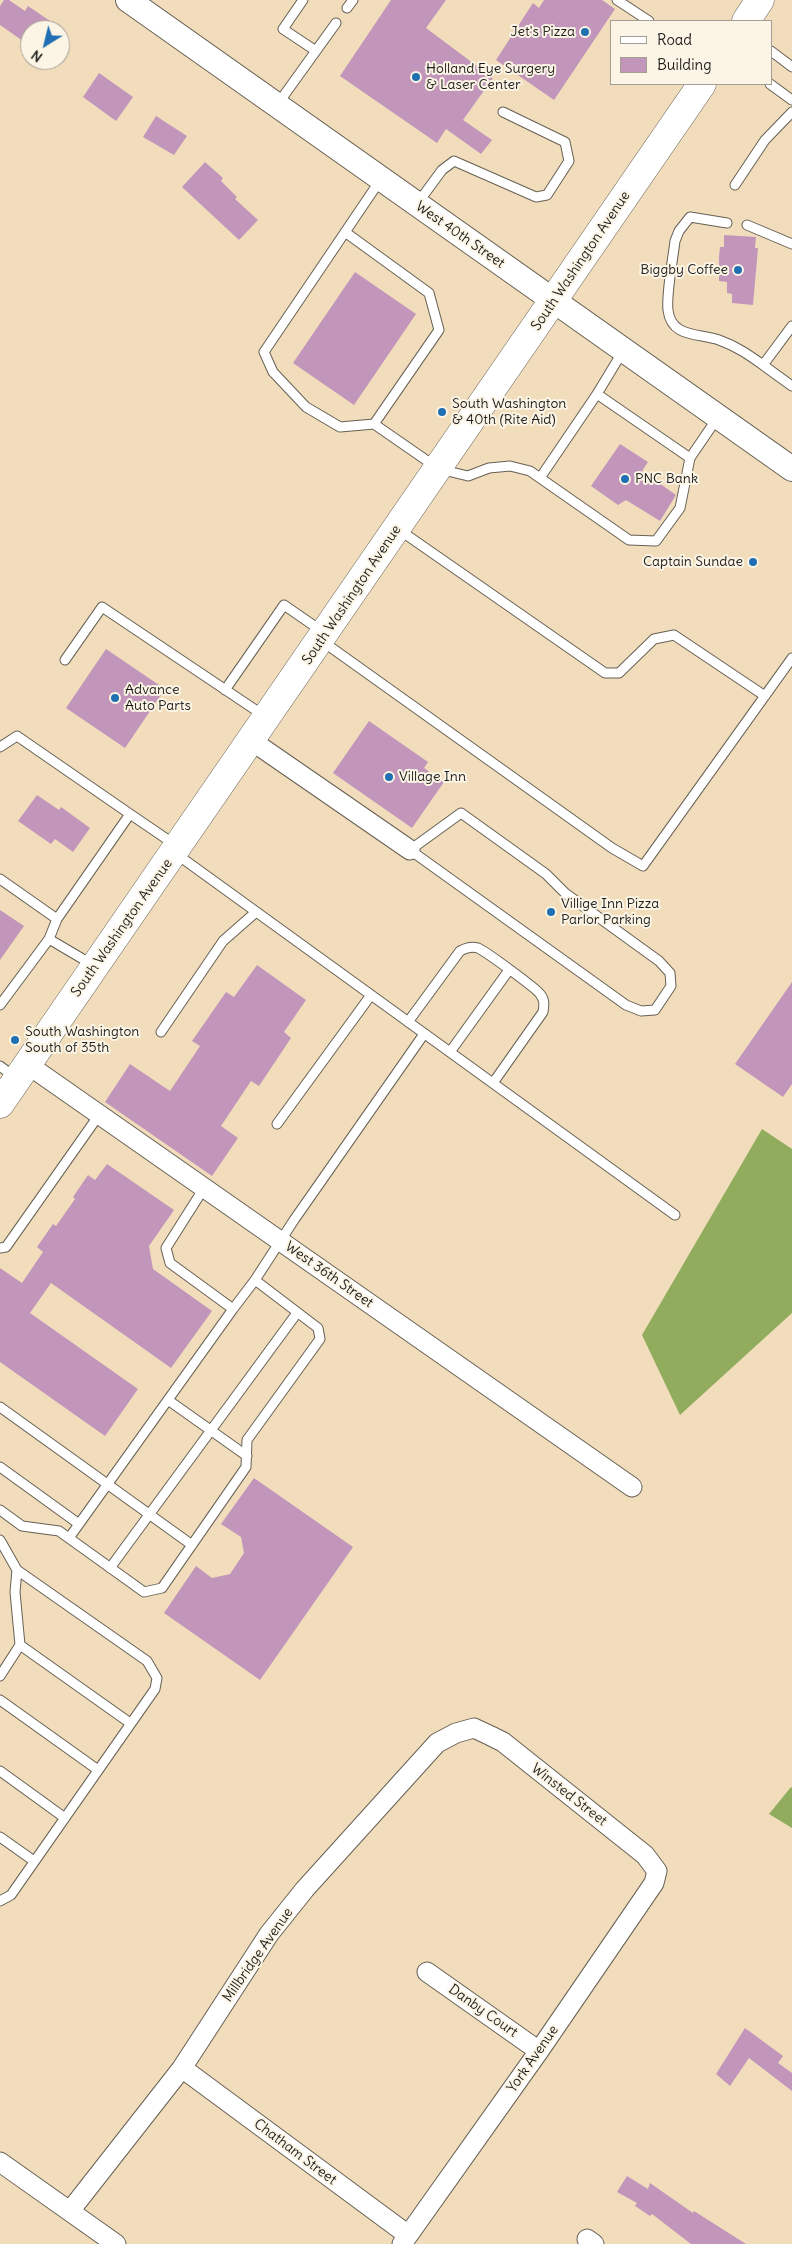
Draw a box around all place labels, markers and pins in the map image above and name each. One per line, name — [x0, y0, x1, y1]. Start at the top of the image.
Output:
place label: Jet's Pizza — [510, 24, 575, 40]
marker: Jet's Pizza — [579, 26, 591, 38]
place label: Holland Eye Surgery & Laser Center — [426, 61, 555, 94]
marker: Holland Eye Surgery & Laser Center — [410, 71, 422, 83]
place label: Biggby Coffee — [640, 262, 728, 278]
marker: Biggby Coffee — [732, 264, 744, 276]
place label: South Washington & 40th (Rite Aid) — [452, 396, 566, 428]
marker: South Washington & 40th (Rite Aid) — [436, 406, 448, 418]
place label: PNC Bank — [635, 471, 698, 487]
marker: PNC Bank — [619, 473, 631, 485]
place label: Captain Sundae — [643, 554, 743, 570]
marker: Captain Sundae — [747, 556, 759, 568]
place label: Advance Auto Parts — [125, 682, 191, 714]
marker: Advance Auto Parts — [109, 692, 121, 704]
place label: Village Inn — [399, 769, 466, 785]
marker: Village Inn — [383, 771, 395, 783]
place label: Villige Inn Pizza Parlor Parking — [561, 896, 659, 929]
marker: Villige Inn Pizza Parlor Parking — [545, 906, 557, 918]
place label: South Washington South of 35th — [25, 1024, 139, 1056]
marker: South Washington South of 35th — [9, 1034, 21, 1046]

